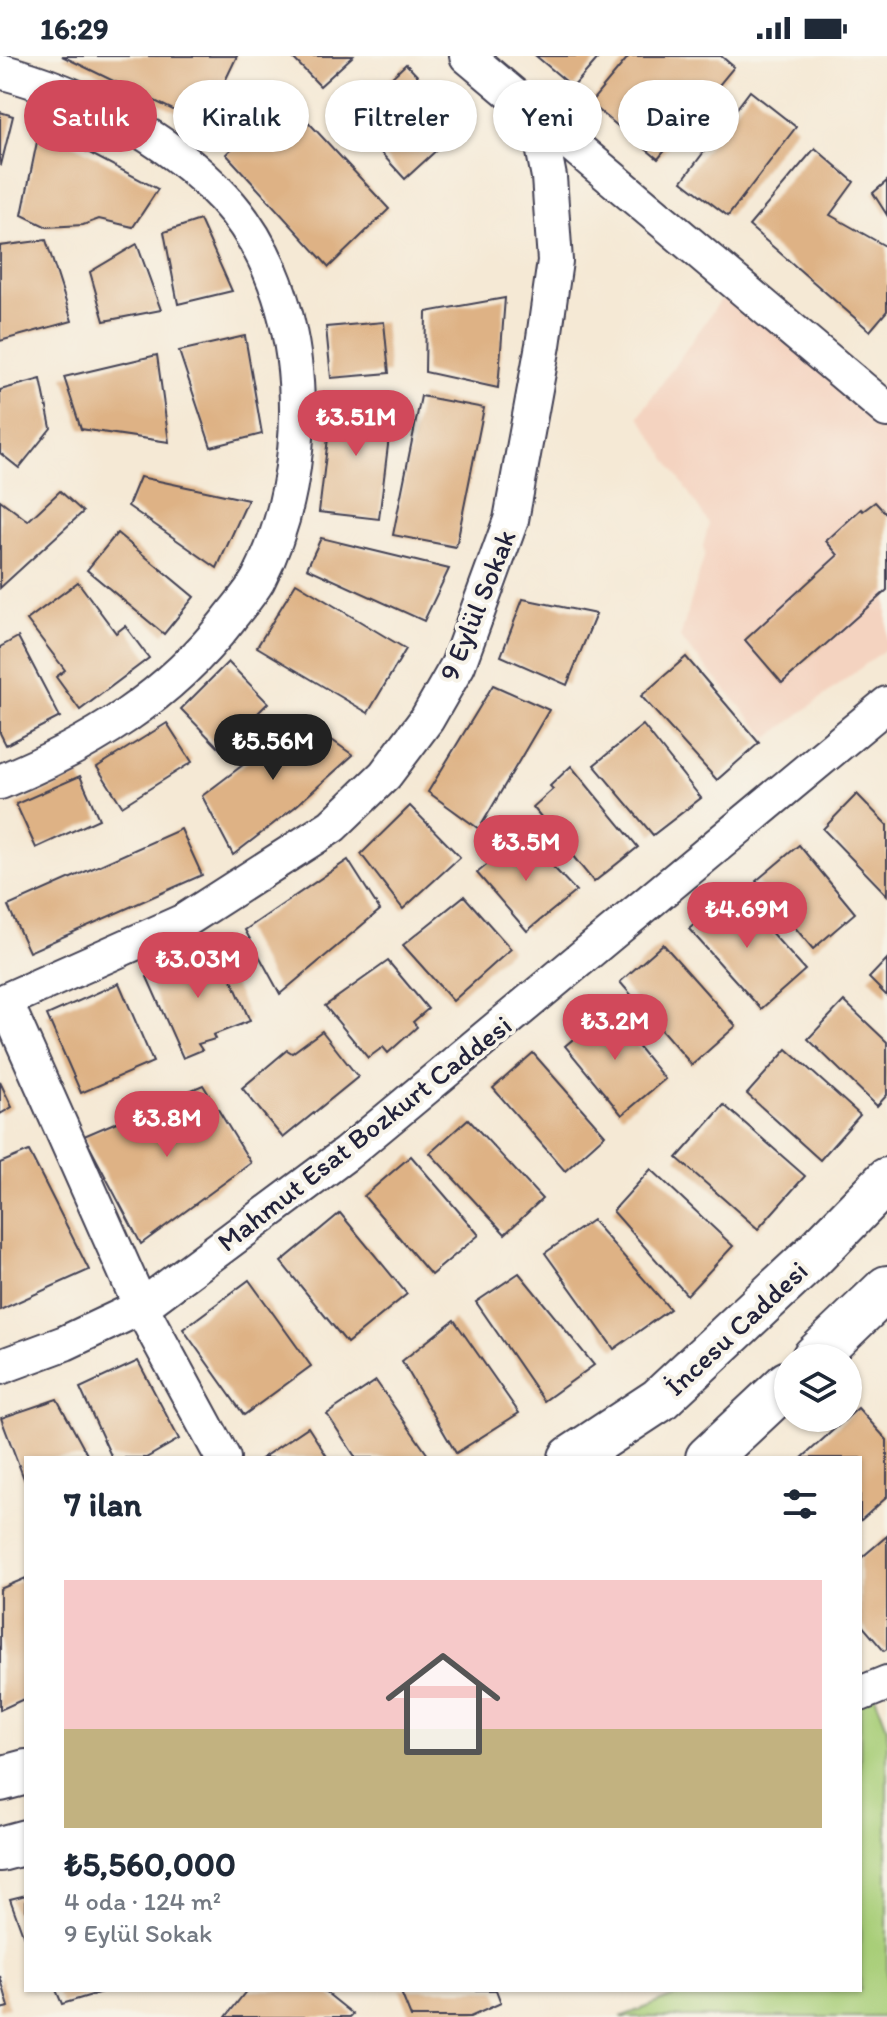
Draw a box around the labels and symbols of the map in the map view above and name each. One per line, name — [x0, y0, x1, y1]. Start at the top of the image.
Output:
pin: ₺3.51M — [291, 390, 421, 458]
street label: 9 Eylül Sokak — [431, 525, 523, 685]
pin: ₺5.56M — [208, 714, 338, 782]
pin: ₺3.5M — [470, 815, 582, 883]
pin: ₺4.69M — [682, 882, 812, 950]
pin: ₺3.03M — [133, 932, 263, 1000]
pin: ₺3.2M — [559, 994, 671, 1062]
street label: Mahmut Esat Bozkurt Caddesi — [210, 1007, 518, 1259]
pin: ₺3.8M — [111, 1091, 223, 1159]
street label: İncesu Caddesi — [658, 1253, 814, 1403]

